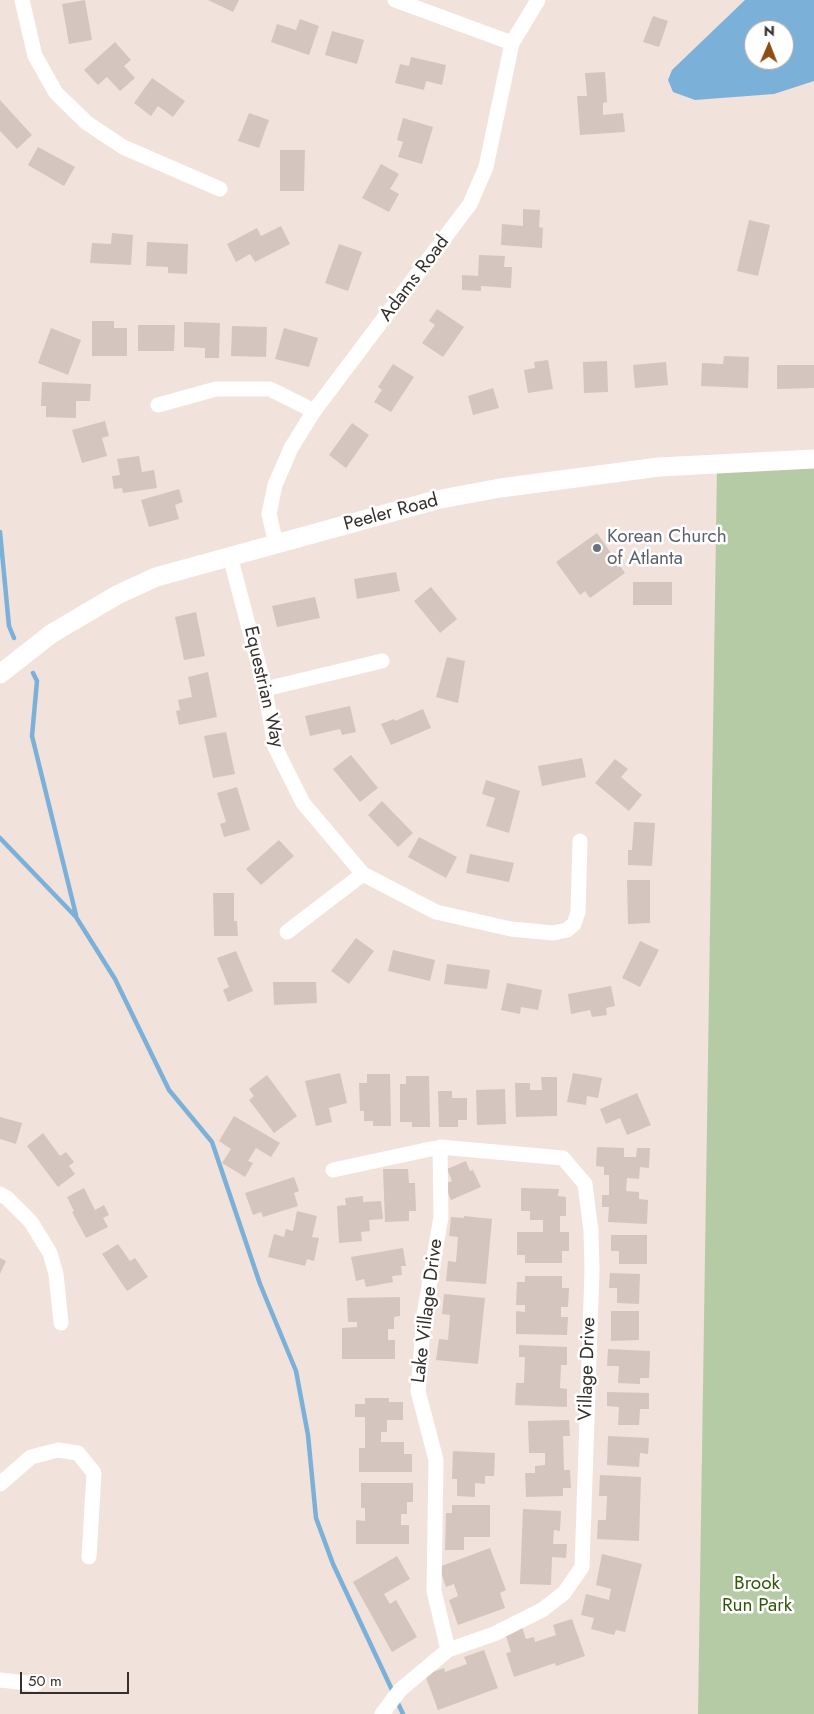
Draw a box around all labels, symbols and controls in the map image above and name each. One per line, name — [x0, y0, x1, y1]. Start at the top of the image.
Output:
north arrow — [744, 20, 794, 70]
text: N — [764, 21, 775, 41]
street label: Adams Road — [375, 232, 455, 326]
street label: Peeler Road — [341, 489, 441, 537]
place label: Korean Church of Atlanta — [607, 526, 727, 570]
marker: Korean Church of Atlanta — [591, 542, 603, 554]
street label: Equestrian Way — [238, 624, 288, 750]
street label: Lake Village Drive — [408, 1238, 448, 1384]
street label: Village Drive — [575, 1317, 601, 1421]
park label: Brook Run Park — [722, 1573, 792, 1617]
scale bar — [22, 1662, 131, 1694]
text: 50 m — [28, 1670, 62, 1692]

